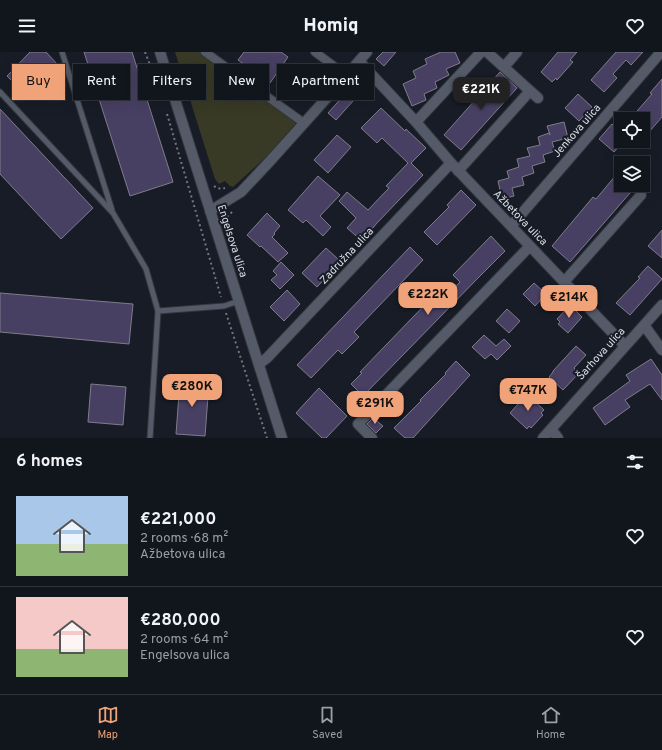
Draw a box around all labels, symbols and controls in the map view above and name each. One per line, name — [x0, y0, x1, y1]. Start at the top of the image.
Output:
icon: menu — [16, 15, 38, 37]
text: Homiq — [304, 15, 358, 38]
icon: heart — [624, 15, 646, 37]
chip: Buy — [12, 64, 65, 100]
chip: Rent — [73, 64, 130, 100]
chip: Filters — [138, 64, 206, 100]
chip: New — [214, 64, 269, 100]
chip: Apartment — [277, 64, 374, 100]
pin: €221K — [453, 77, 509, 111]
text: €221K — [462, 82, 500, 98]
street label: Jenkova ulica — [550, 101, 604, 161]
map controls — [614, 112, 650, 192]
button: locate — [614, 112, 650, 148]
button: layers — [614, 156, 650, 192]
street label: Ažbetova ulica — [490, 187, 550, 249]
street label: Engelsova ulica — [214, 203, 250, 279]
street label: Zadružna ulica — [317, 224, 377, 287]
pin: €222K — [400, 282, 456, 316]
pin: €214K — [541, 285, 597, 319]
text: €222K — [407, 287, 449, 303]
text: €214K — [550, 290, 588, 306]
street label: Šarhova ulica — [573, 324, 628, 383]
pin: €280K — [164, 374, 220, 408]
pin: €747K — [500, 378, 556, 412]
text: €280K — [171, 379, 213, 395]
text: €747K — [509, 383, 547, 399]
pin: €291K — [347, 391, 403, 425]
text: €291K — [356, 396, 394, 412]
text: 6 homes — [16, 451, 83, 473]
icon: filters — [624, 451, 646, 473]
text: €221,000 — [140, 509, 216, 531]
icon: home — [48, 512, 96, 560]
icon: heart — [624, 525, 646, 547]
text: 2 rooms · 68 m² — [140, 531, 228, 547]
text: Ažbetova ulica — [140, 547, 225, 563]
text: €280,000 — [140, 610, 221, 632]
icon: home — [48, 613, 96, 661]
icon: heart — [624, 626, 646, 648]
text: 2 rooms · 64 m² — [140, 632, 228, 648]
text: Engelsova ulica — [140, 648, 230, 664]
tab: Map — [97, 704, 119, 742]
tab: Saved — [312, 704, 343, 742]
tab: Home — [536, 704, 565, 742]

